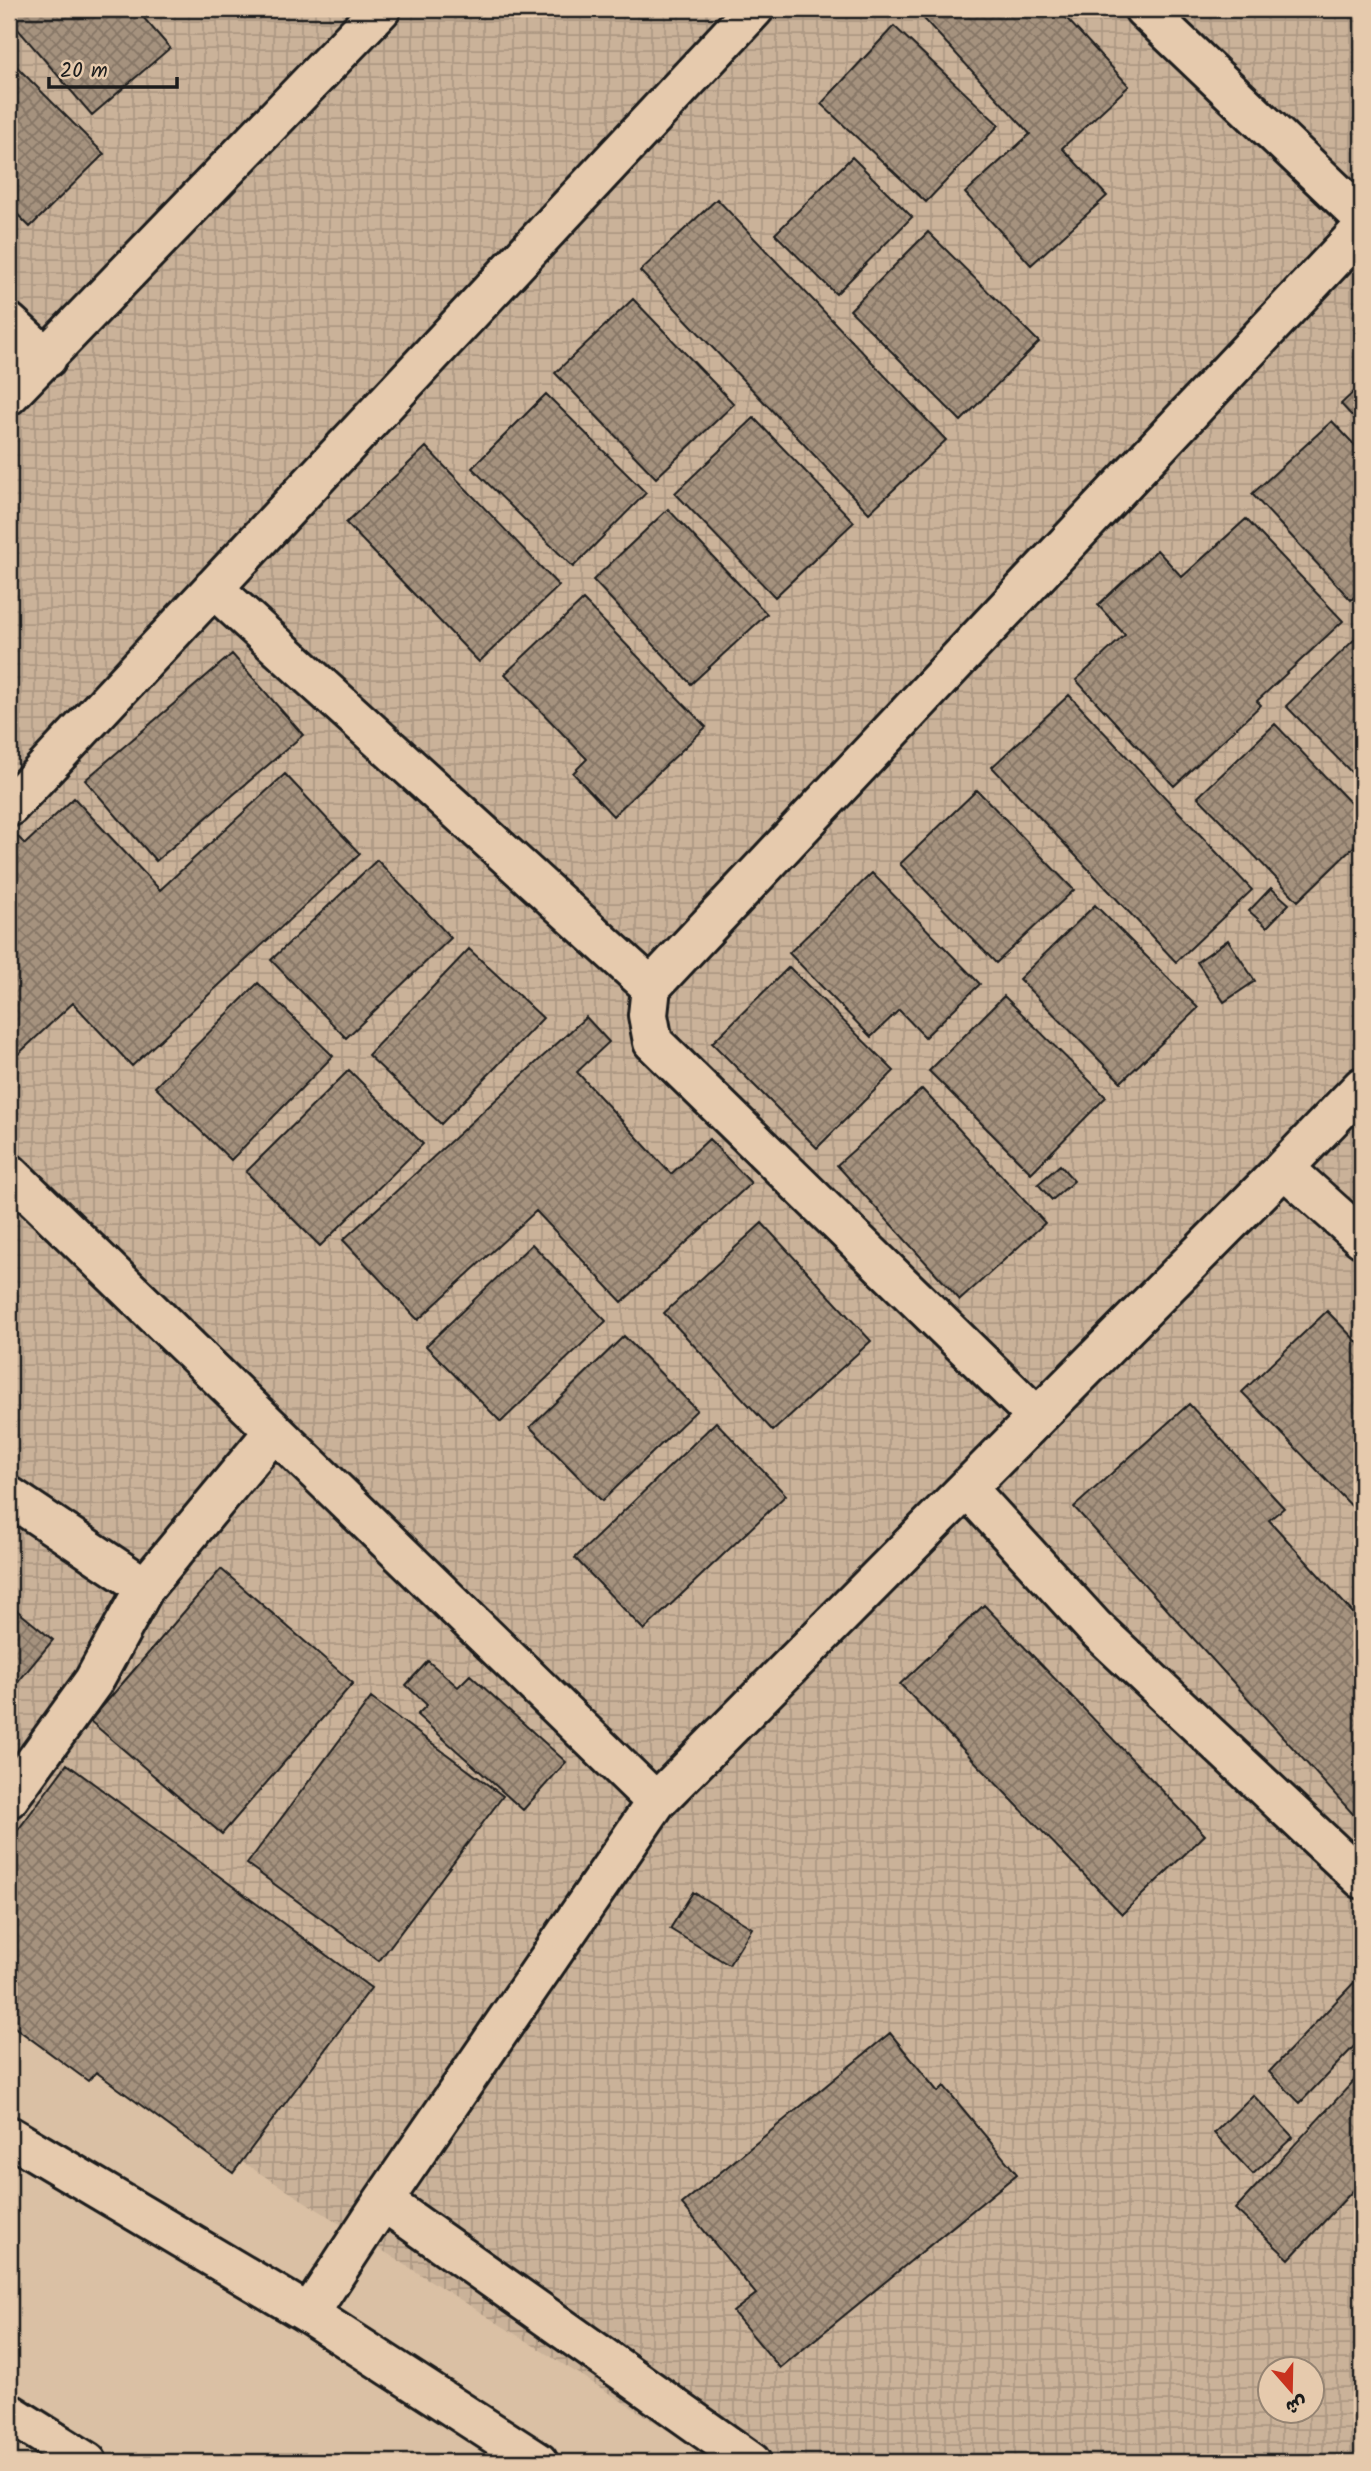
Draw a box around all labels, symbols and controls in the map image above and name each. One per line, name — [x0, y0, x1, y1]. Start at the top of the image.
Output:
scale bar — [49, 46, 177, 90]
text: 20 m — [60, 55, 108, 88]
north arrow — [1256, 2356, 1326, 2426]
text: ش — [1281, 2386, 1311, 2422]

